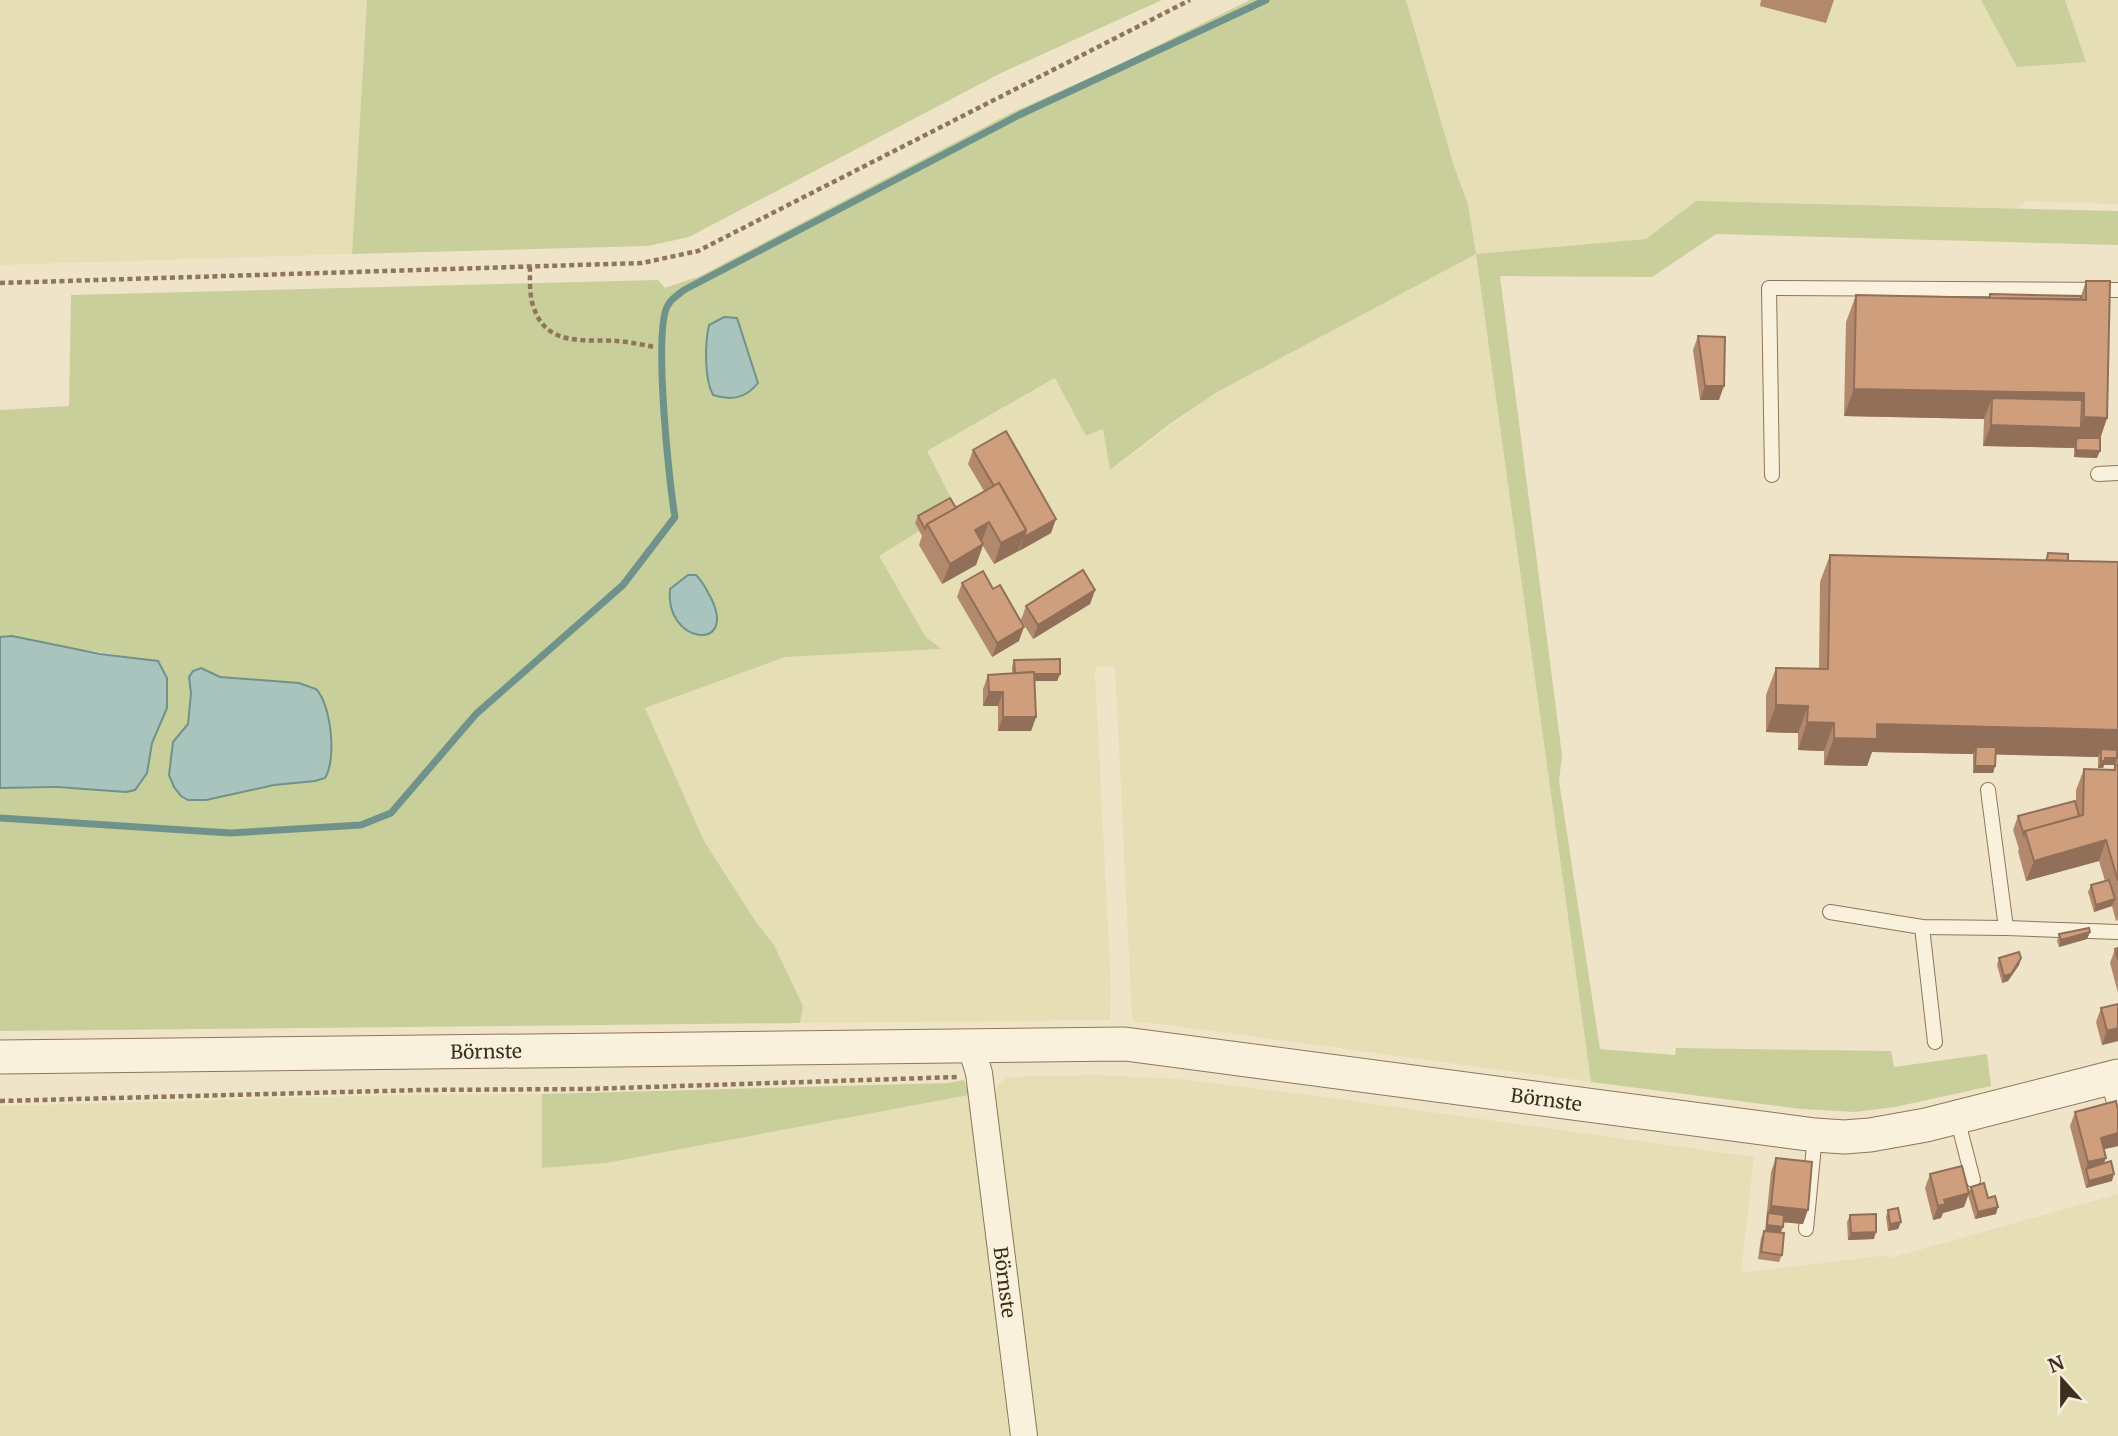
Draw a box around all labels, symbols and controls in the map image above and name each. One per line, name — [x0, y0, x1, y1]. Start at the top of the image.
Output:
street label: Börnste — [450, 1039, 522, 1064]
street label: Börnste — [1509, 1083, 1583, 1116]
street label: Börnste — [989, 1245, 1021, 1319]
north arrow — [2027, 1345, 2097, 1415]
text: N — [2045, 1350, 2067, 1378]

